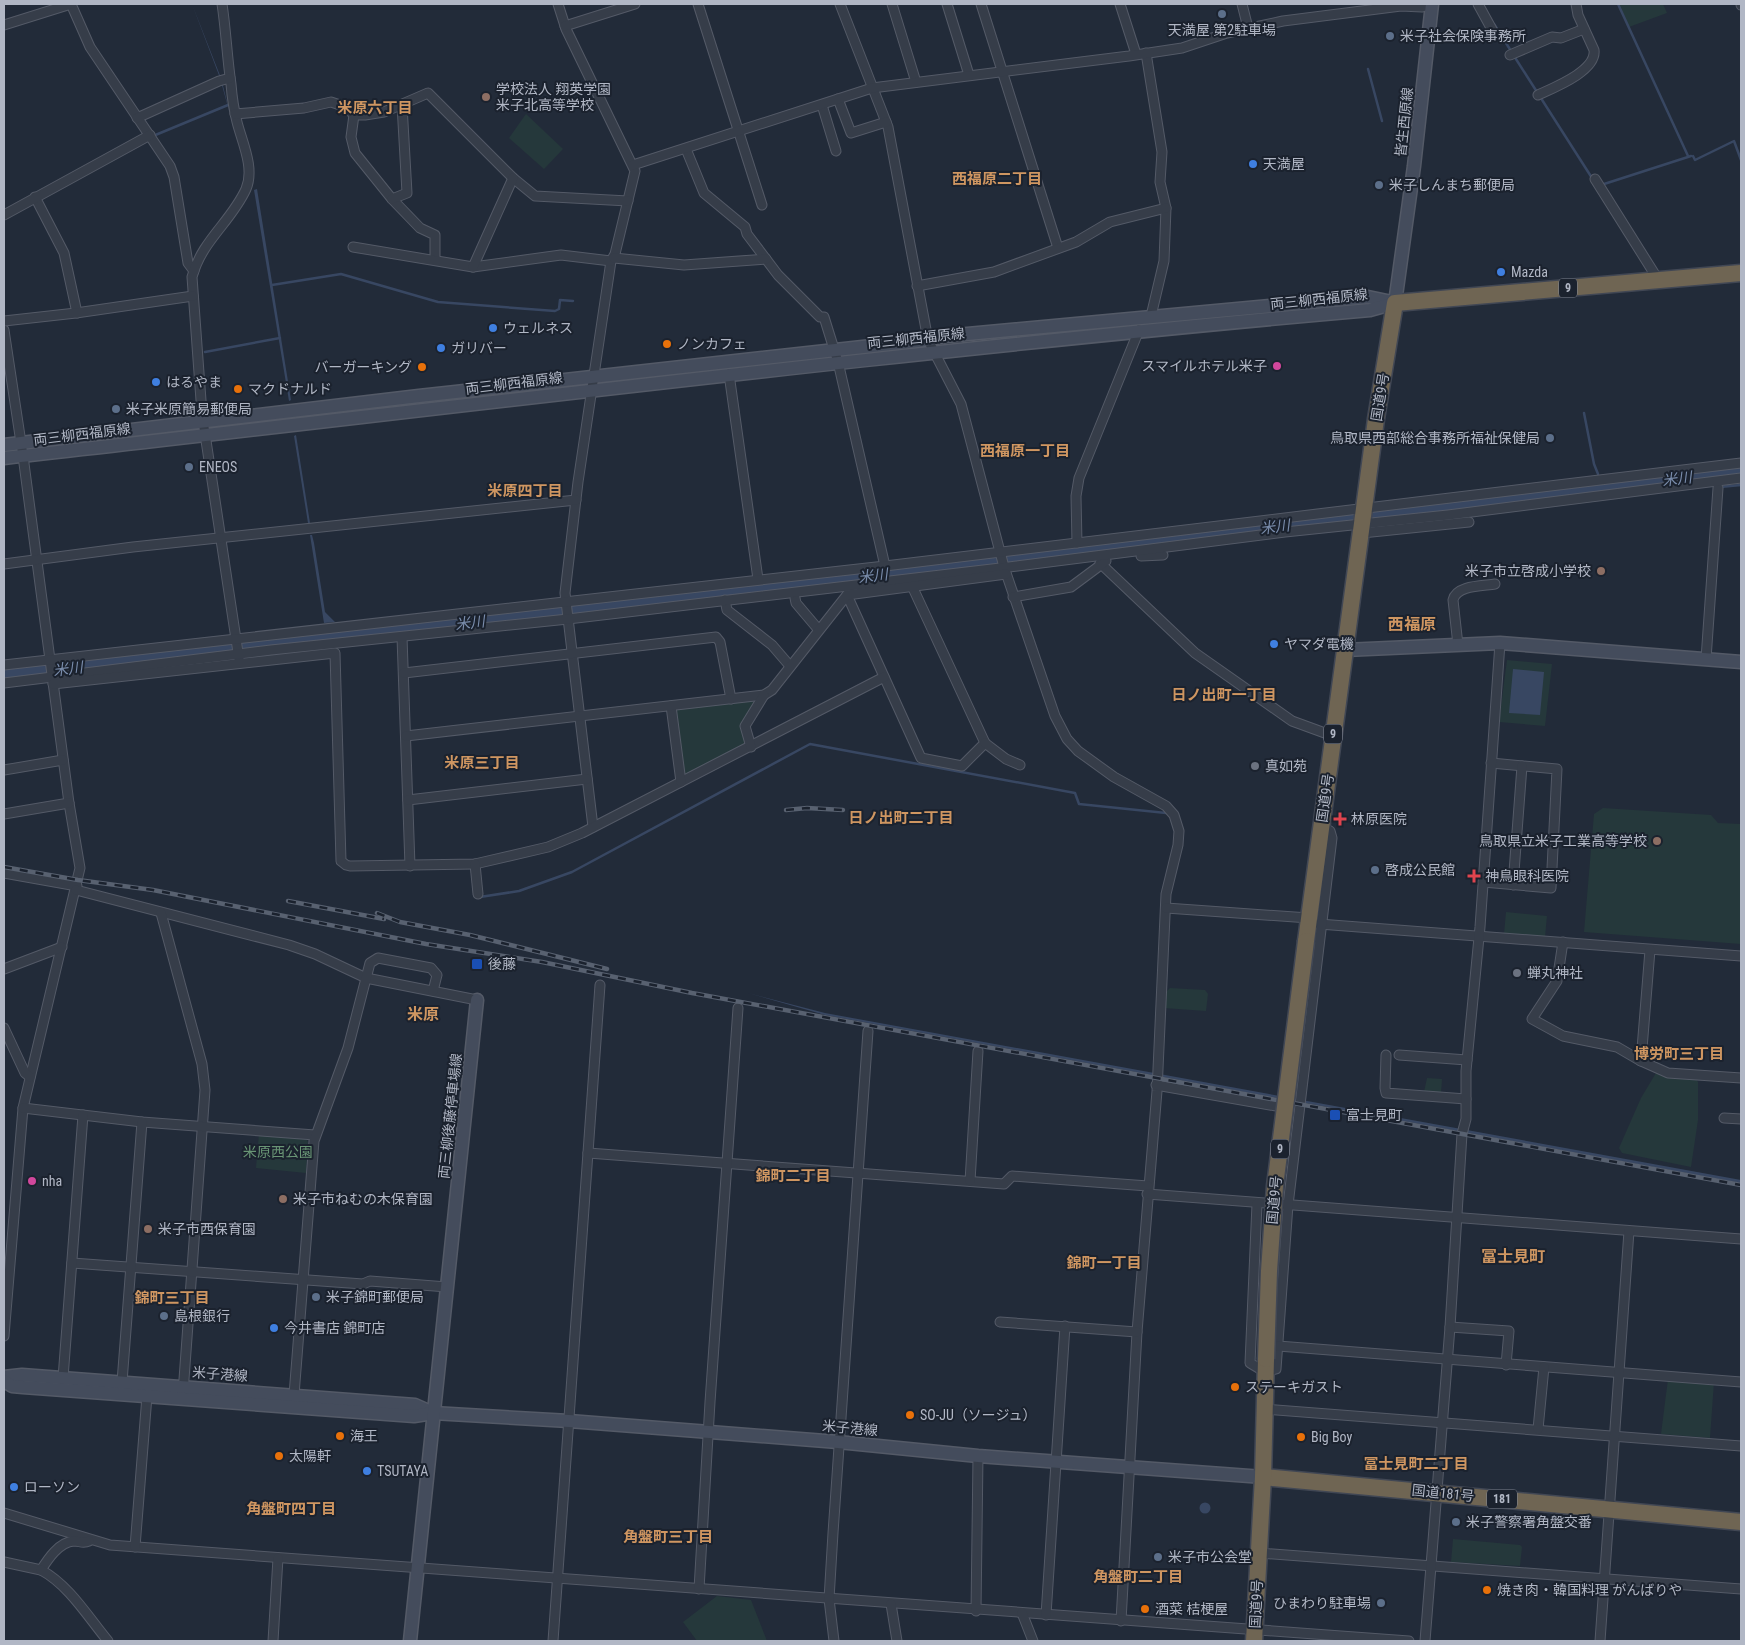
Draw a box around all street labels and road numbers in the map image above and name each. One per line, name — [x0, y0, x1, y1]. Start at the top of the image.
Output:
street label: 皆生西原線 — [1392, 86, 1416, 158]
road number: 9 — [1559, 278, 1577, 298]
street label: 両三柳西福原線 — [1269, 286, 1369, 312]
street label: 両三柳西福原線 — [866, 325, 966, 351]
street label: 両三柳西福原線 — [464, 369, 564, 397]
street label: 国道9号 — [1368, 372, 1392, 422]
street label: 両三柳西福原線 — [32, 420, 132, 448]
road number: 9 — [1324, 724, 1342, 744]
street label: 国道9号 — [1314, 773, 1336, 823]
street label: 両三柳後藤停車場線 — [435, 1053, 465, 1179]
road number: 9 — [1271, 1140, 1289, 1158]
street label: 国道9号 — [1264, 1175, 1284, 1225]
street label: 米子港線 — [192, 1364, 248, 1384]
street label: 米子港線 — [821, 1418, 879, 1438]
street label: 国道181号 — [1411, 1482, 1475, 1504]
road number: 181 — [1487, 1490, 1517, 1508]
street label: 国道9号 — [1247, 1579, 1265, 1629]

